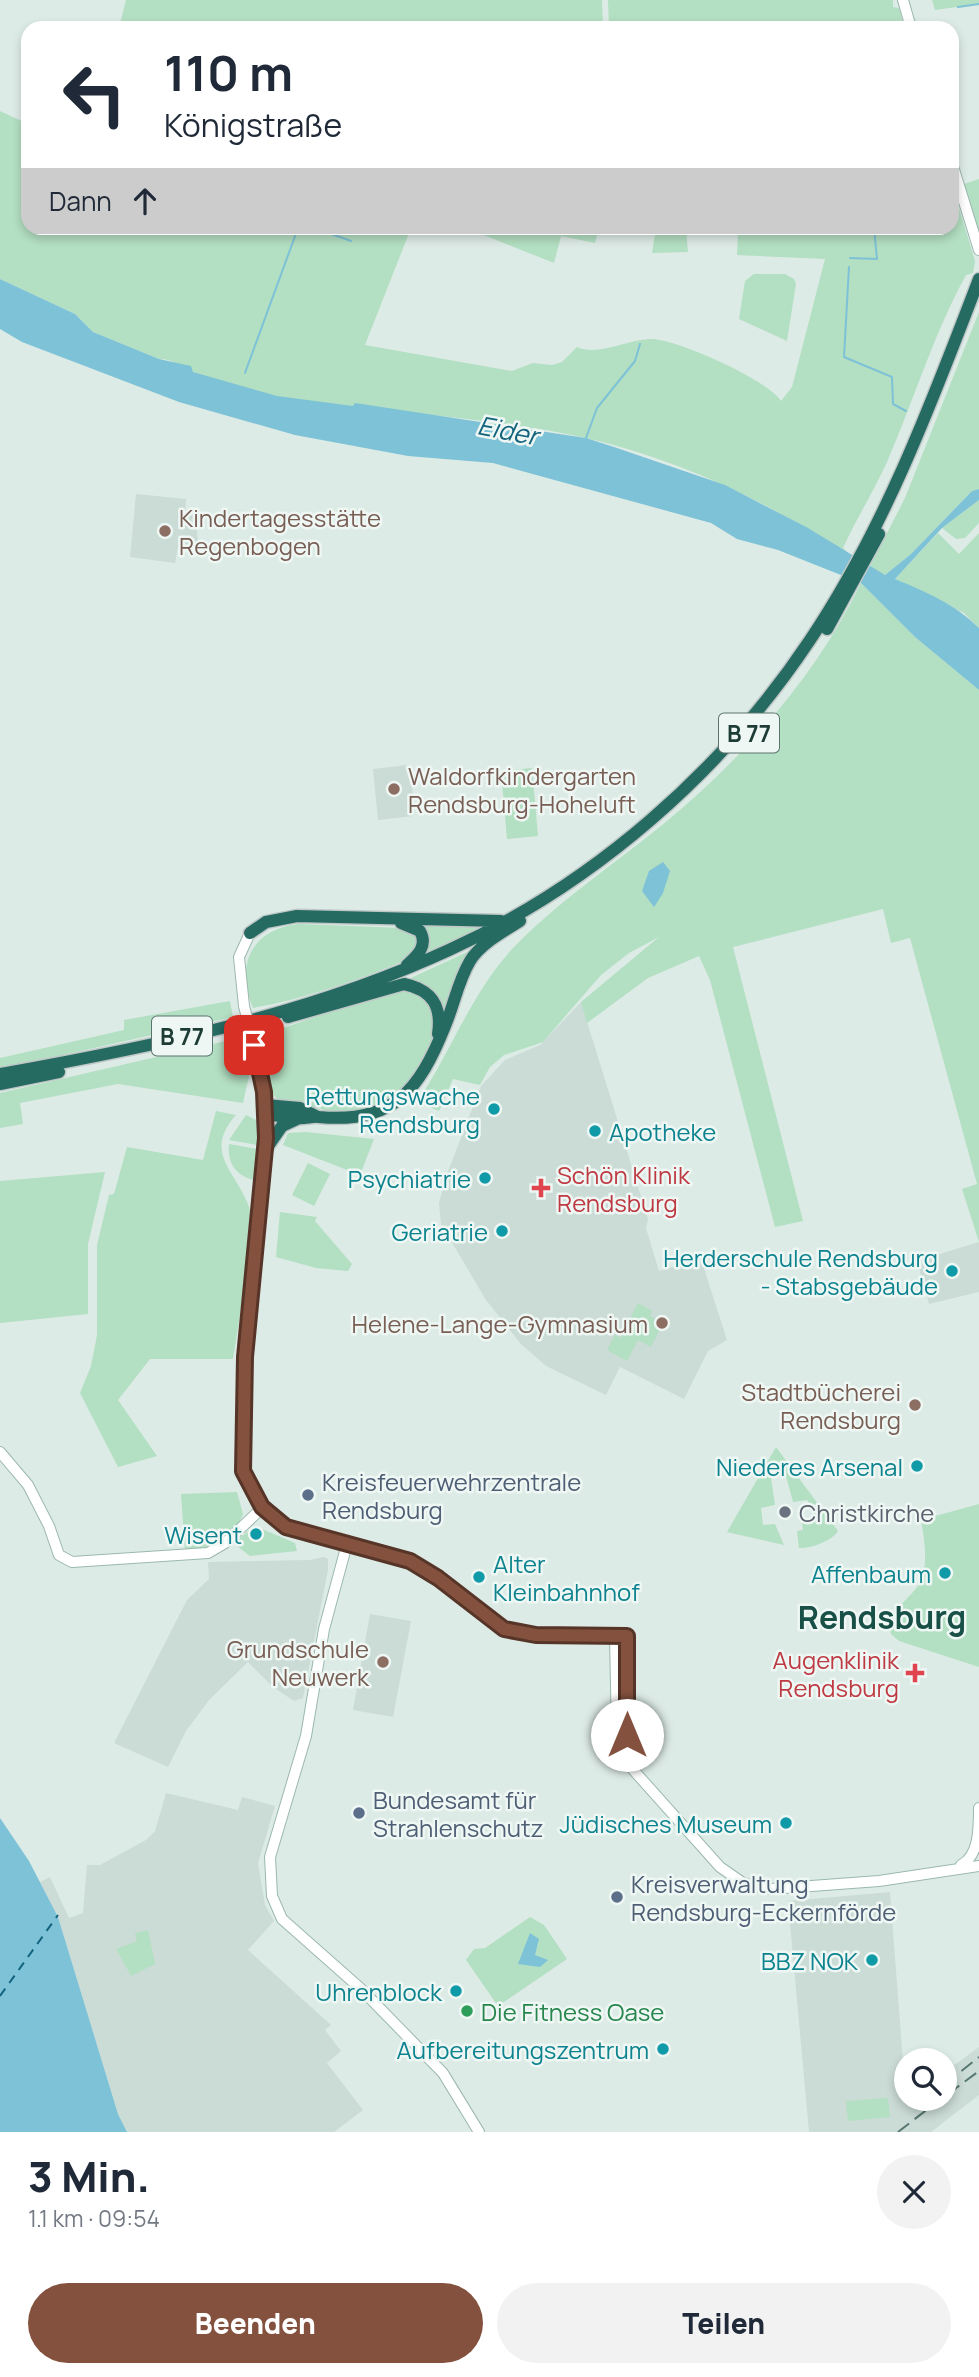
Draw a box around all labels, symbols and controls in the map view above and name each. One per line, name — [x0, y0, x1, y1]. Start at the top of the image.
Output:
text: 110 m — [164, 39, 293, 106]
icon: left — [49, 49, 140, 140]
text: Königstraße — [164, 103, 342, 147]
icon: ahead — [126, 182, 164, 220]
text: Dann — [49, 183, 112, 219]
water label: Eider — [475, 407, 545, 454]
place label: Kindertagesstätte Regenbogen — [179, 501, 381, 562]
marker: Kindertagesstätte Regenbogen — [157, 523, 173, 539]
road number: B 77 — [719, 713, 779, 752]
place label: Waldorfkindergarten Rendsburg-Hoheluft — [408, 759, 636, 820]
marker: Waldorfkindergarten Rendsburg-Hoheluft — [386, 781, 402, 797]
pin — [224, 1015, 284, 1075]
road number: B 77 — [152, 1016, 212, 1056]
icon: arrive — [235, 1026, 273, 1064]
place label: Rettungswache Rendsburg — [306, 1079, 480, 1140]
marker: Rettungswache Rendsburg — [486, 1101, 502, 1117]
place label: Apotheke — [609, 1115, 716, 1148]
marker: Apotheke — [587, 1123, 603, 1139]
place label: Schön Klinik Rendsburg — [557, 1158, 691, 1219]
place label: Psychiatrie — [348, 1162, 471, 1195]
marker: Psychiatrie — [477, 1170, 493, 1186]
marker: Schön Klinik Rendsburg — [531, 1178, 551, 1198]
place label: Geriatrie — [392, 1215, 488, 1248]
marker: Geriatrie — [494, 1223, 510, 1239]
place label: Herderschule Rendsburg - Stabsgebäude — [663, 1241, 938, 1302]
marker: Herderschule Rendsburg - Stabsgebäude — [944, 1263, 960, 1279]
place label: Helene-Lange-Gymnasium — [351, 1307, 648, 1340]
marker: Helene-Lange-Gymnasium — [654, 1315, 670, 1331]
place label: Stadtbücherei Rendsburg — [741, 1375, 901, 1436]
marker: Stadtbücherei Rendsburg — [907, 1397, 923, 1413]
place label: Niederes Arsenal — [716, 1450, 903, 1483]
marker: Niederes Arsenal — [909, 1458, 925, 1474]
place label: Kreisfeuerwehrzentrale Rendsburg — [322, 1465, 581, 1526]
marker: Kreisfeuerwehrzentrale Rendsburg — [300, 1487, 316, 1503]
place label: Christkirche — [799, 1496, 934, 1529]
marker: Christkirche — [777, 1504, 793, 1520]
place label: Wisent — [164, 1518, 242, 1551]
marker: Wisent — [248, 1526, 264, 1542]
place label: Alter Kleinbahnhof — [493, 1547, 640, 1608]
place label: Affenbaum — [811, 1557, 931, 1590]
marker: Affenbaum — [937, 1565, 953, 1581]
marker: Alter Kleinbahnhof — [471, 1569, 487, 1585]
district label: Rendsburg — [798, 1595, 966, 1639]
place label: Grundschule Neuwerk — [227, 1632, 370, 1693]
place label: Augenklinik Rendsburg — [773, 1643, 900, 1704]
marker: Grundschule Neuwerk — [375, 1654, 391, 1670]
marker: Augenklinik Rendsburg — [905, 1663, 925, 1683]
position arrow — [590, 1698, 664, 1772]
place label: Bundesamt für Strahlenschutz — [373, 1783, 543, 1844]
marker: Bundesamt für Strahlenschutz — [351, 1805, 367, 1821]
place label: Jüdisches Museum — [560, 1807, 772, 1840]
marker: Jüdisches Museum — [778, 1815, 794, 1831]
place label: Kreisverwaltung Rendsburg-Eckernförde — [631, 1867, 896, 1928]
marker: Kreisverwaltung Rendsburg-Eckernförde — [609, 1889, 625, 1905]
place label: BBZ NOK — [761, 1944, 859, 1977]
marker: BBZ NOK — [864, 1952, 880, 1968]
place label: Uhrenblock — [315, 1975, 443, 2008]
marker: Uhrenblock — [448, 1983, 464, 1999]
place label: Die Fitness Oase — [481, 1995, 664, 2028]
marker: Die Fitness Oase — [459, 2003, 475, 2019]
place label: Aufbereitungszentrum — [397, 2033, 649, 2066]
marker: Aufbereitungszentrum — [655, 2041, 671, 2057]
map controls — [894, 2048, 957, 2111]
button: search — [894, 2048, 957, 2111]
text: 3 Min. — [28, 2147, 150, 2205]
button: close — [877, 2155, 951, 2229]
text: 1.1 km · 09:54 — [28, 2202, 160, 2234]
button: Beenden — [28, 2283, 483, 2363]
button: Teilen — [497, 2283, 951, 2363]

